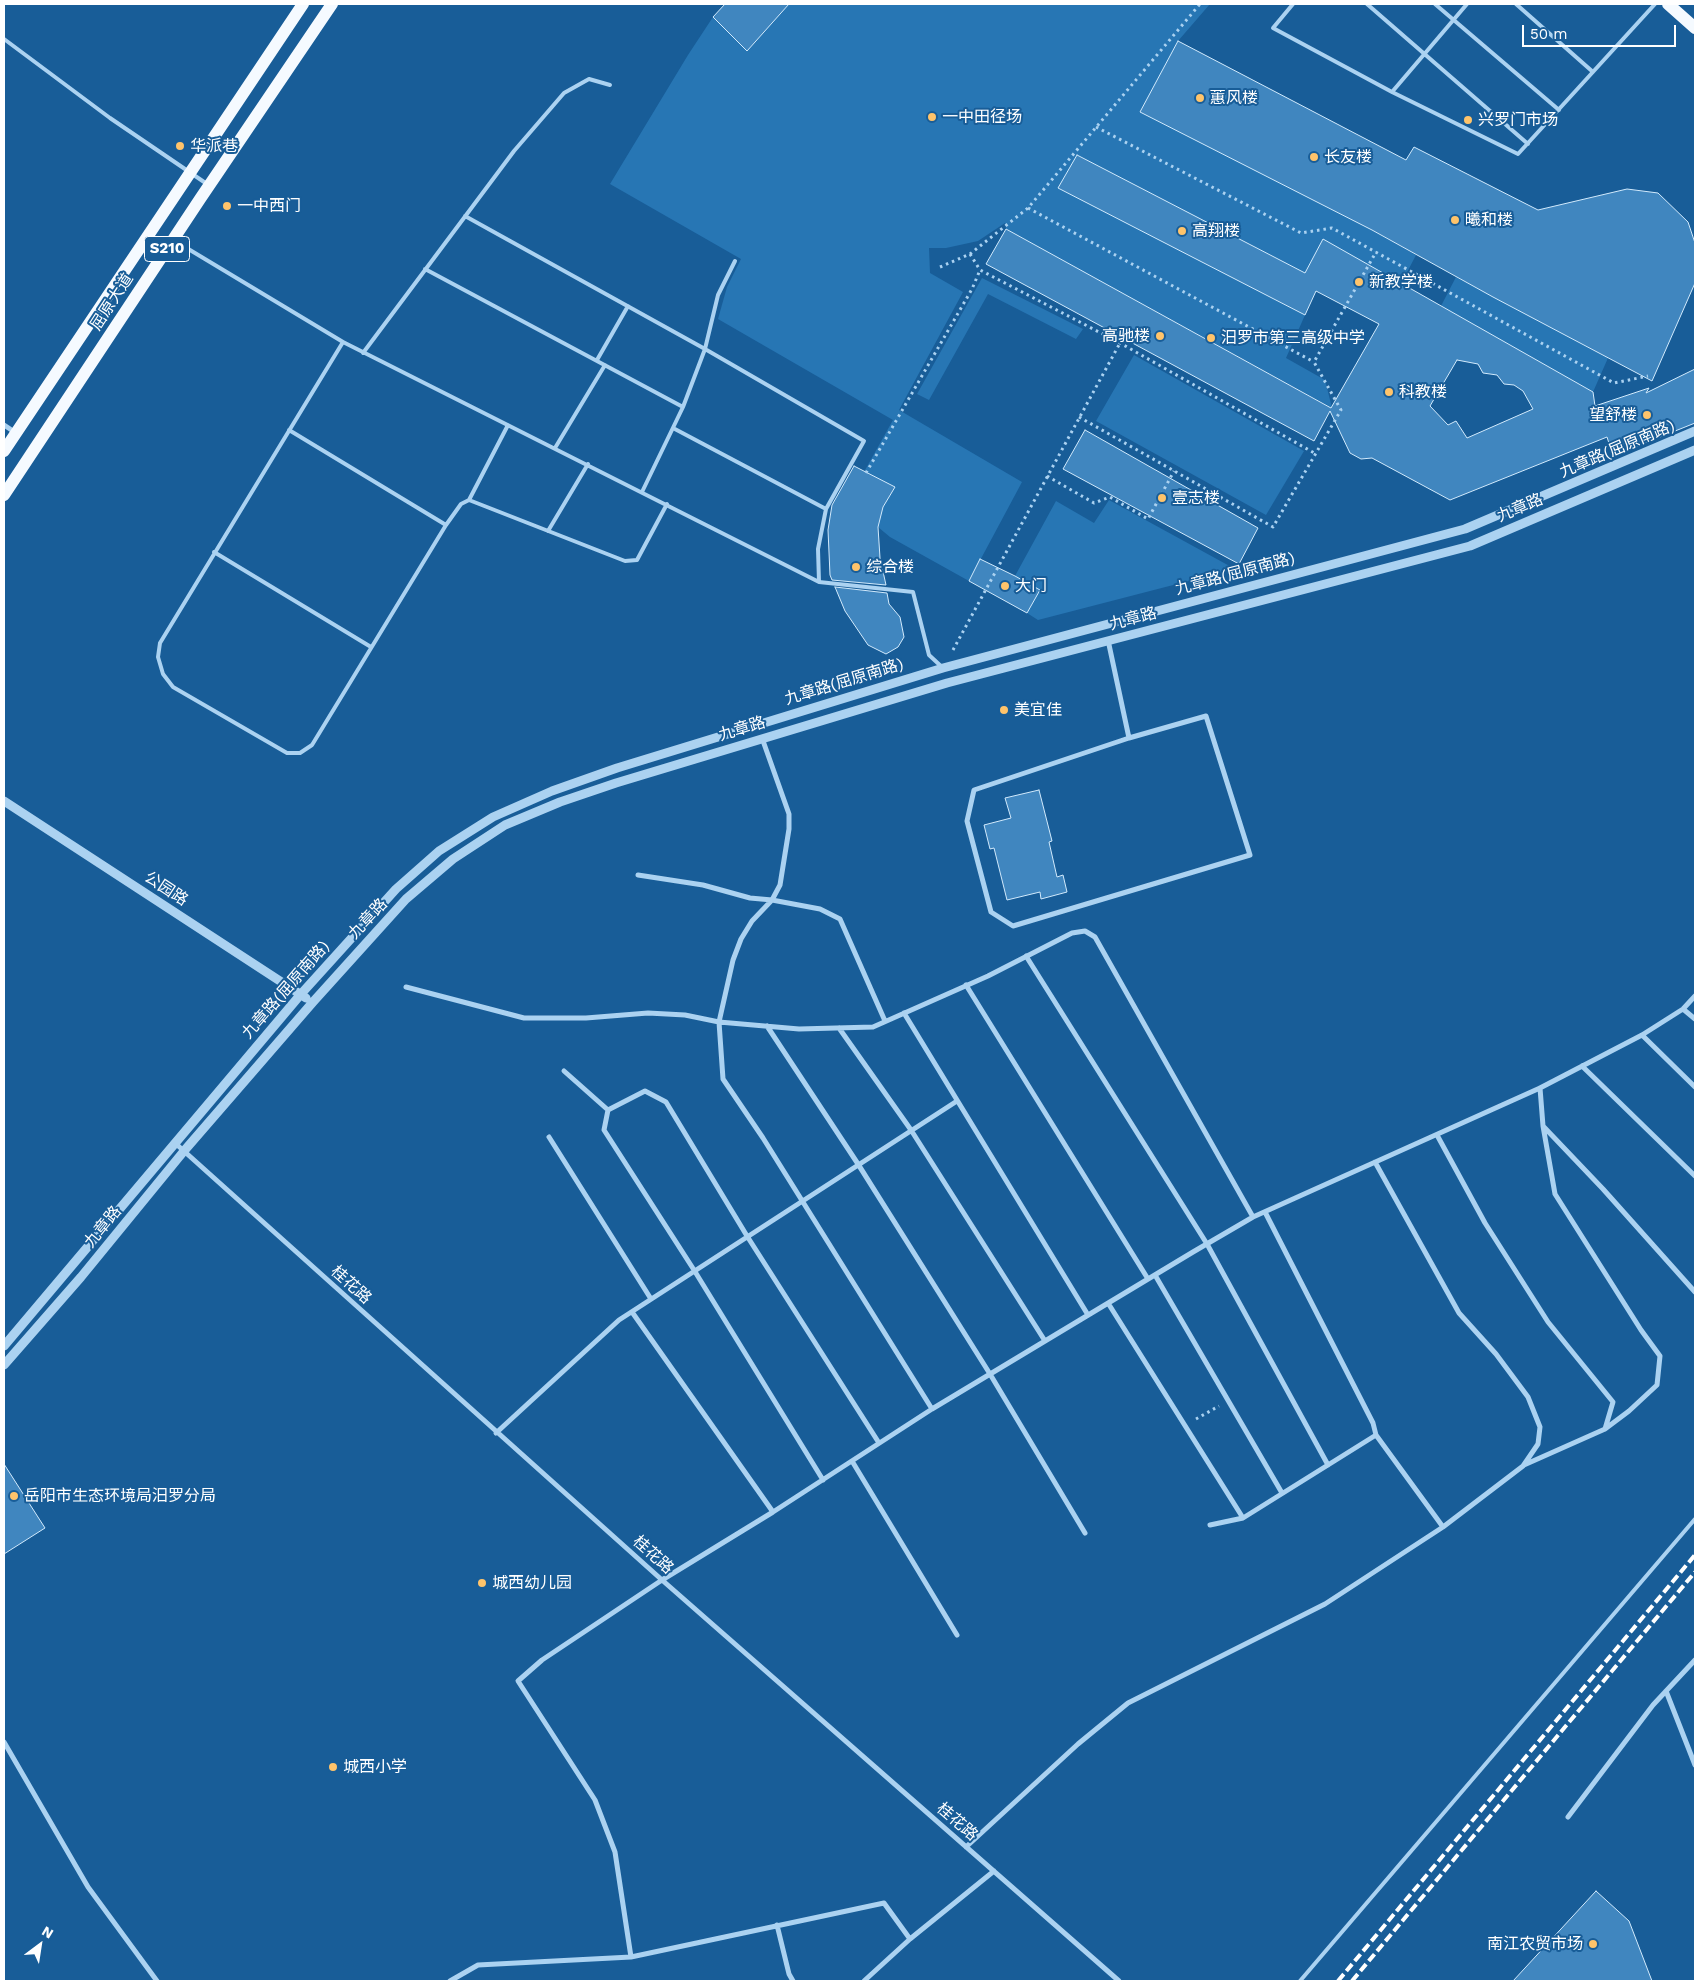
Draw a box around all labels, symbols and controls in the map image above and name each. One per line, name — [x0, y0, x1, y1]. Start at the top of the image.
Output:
scale bar — [1524, 15, 1678, 47]
text: 50 m — [1530, 25, 1567, 43]
place label: 蕙风楼 — [1210, 88, 1258, 108]
marker: 蕙风楼 — [1194, 92, 1206, 104]
place label: 一中田径场 — [942, 107, 1022, 127]
place label: 兴罗门市场 — [1478, 110, 1558, 130]
marker: 一中田径场 — [926, 111, 938, 123]
marker: 兴罗门市场 — [1462, 114, 1474, 126]
place label: 华派巷 — [190, 136, 238, 156]
marker: 华派巷 — [174, 140, 186, 152]
place label: 长友楼 — [1324, 147, 1372, 167]
marker: 长友楼 — [1308, 151, 1320, 163]
place label: 一中西门 — [237, 196, 301, 216]
marker: 一中西门 — [221, 200, 233, 212]
place label: 曦和楼 — [1465, 210, 1513, 230]
marker: 曦和楼 — [1449, 214, 1461, 226]
place label: 高翔楼 — [1192, 221, 1240, 241]
marker: 高翔楼 — [1176, 225, 1188, 237]
road number: S210 — [144, 236, 190, 262]
street label: 屈原大道 — [87, 270, 137, 334]
place label: 新教学楼 — [1369, 272, 1433, 292]
marker: 新教学楼 — [1353, 276, 1365, 288]
place label: 高驰楼 — [1102, 326, 1150, 346]
place label: 汨罗市第三高级中学 — [1221, 328, 1365, 348]
marker: 高驰楼 — [1154, 330, 1166, 342]
marker: 汨罗市第三高级中学 — [1205, 332, 1217, 344]
place label: 科教楼 — [1399, 382, 1447, 402]
marker: 科教楼 — [1383, 386, 1395, 398]
place label: 望舒楼 — [1589, 405, 1637, 425]
marker: 望舒楼 — [1641, 409, 1653, 421]
street label: 九章路(屈原南路) — [1557, 416, 1677, 482]
place label: 壹志楼 — [1172, 488, 1220, 508]
street label: 九章路 — [1494, 490, 1546, 526]
marker: 壹志楼 — [1156, 492, 1168, 504]
street label: 九章路(屈原南路) — [1173, 549, 1297, 599]
place label: 综合楼 — [866, 557, 914, 577]
marker: 综合楼 — [850, 561, 862, 573]
place label: 大门 — [1015, 576, 1047, 596]
marker: 大门 — [999, 580, 1011, 592]
street label: 九章路 — [1107, 604, 1159, 634]
street label: 九章路(屈原南路) — [782, 655, 906, 709]
place label: 美宜佳 — [1014, 700, 1062, 720]
marker: 美宜佳 — [998, 704, 1010, 716]
street label: 九章路 — [716, 713, 768, 745]
street label: 公园路 — [141, 868, 191, 910]
street label: 九章路 — [345, 895, 391, 943]
street label: 九章路(屈原南路) — [238, 937, 334, 1043]
street label: 九章路 — [80, 1202, 126, 1252]
street label: 桂花路 — [327, 1262, 375, 1308]
place label: 岳阳市生态环境局汨罗分局 — [24, 1486, 216, 1506]
marker: 岳阳市生态环境局汨罗分局 — [8, 1490, 20, 1502]
street label: 桂花路 — [629, 1532, 677, 1578]
place label: 城西幼儿园 — [492, 1573, 572, 1593]
marker: 城西幼儿园 — [476, 1577, 488, 1589]
place label: 城西小学 — [343, 1757, 407, 1777]
marker: 城西小学 — [327, 1761, 339, 1773]
street label: 桂花路 — [933, 1799, 981, 1845]
north arrow — [15, 1920, 65, 1970]
text: N — [39, 1923, 56, 1942]
place label: 南江农贸市场 — [1487, 1934, 1583, 1954]
marker: 南江农贸市场 — [1587, 1938, 1599, 1950]

